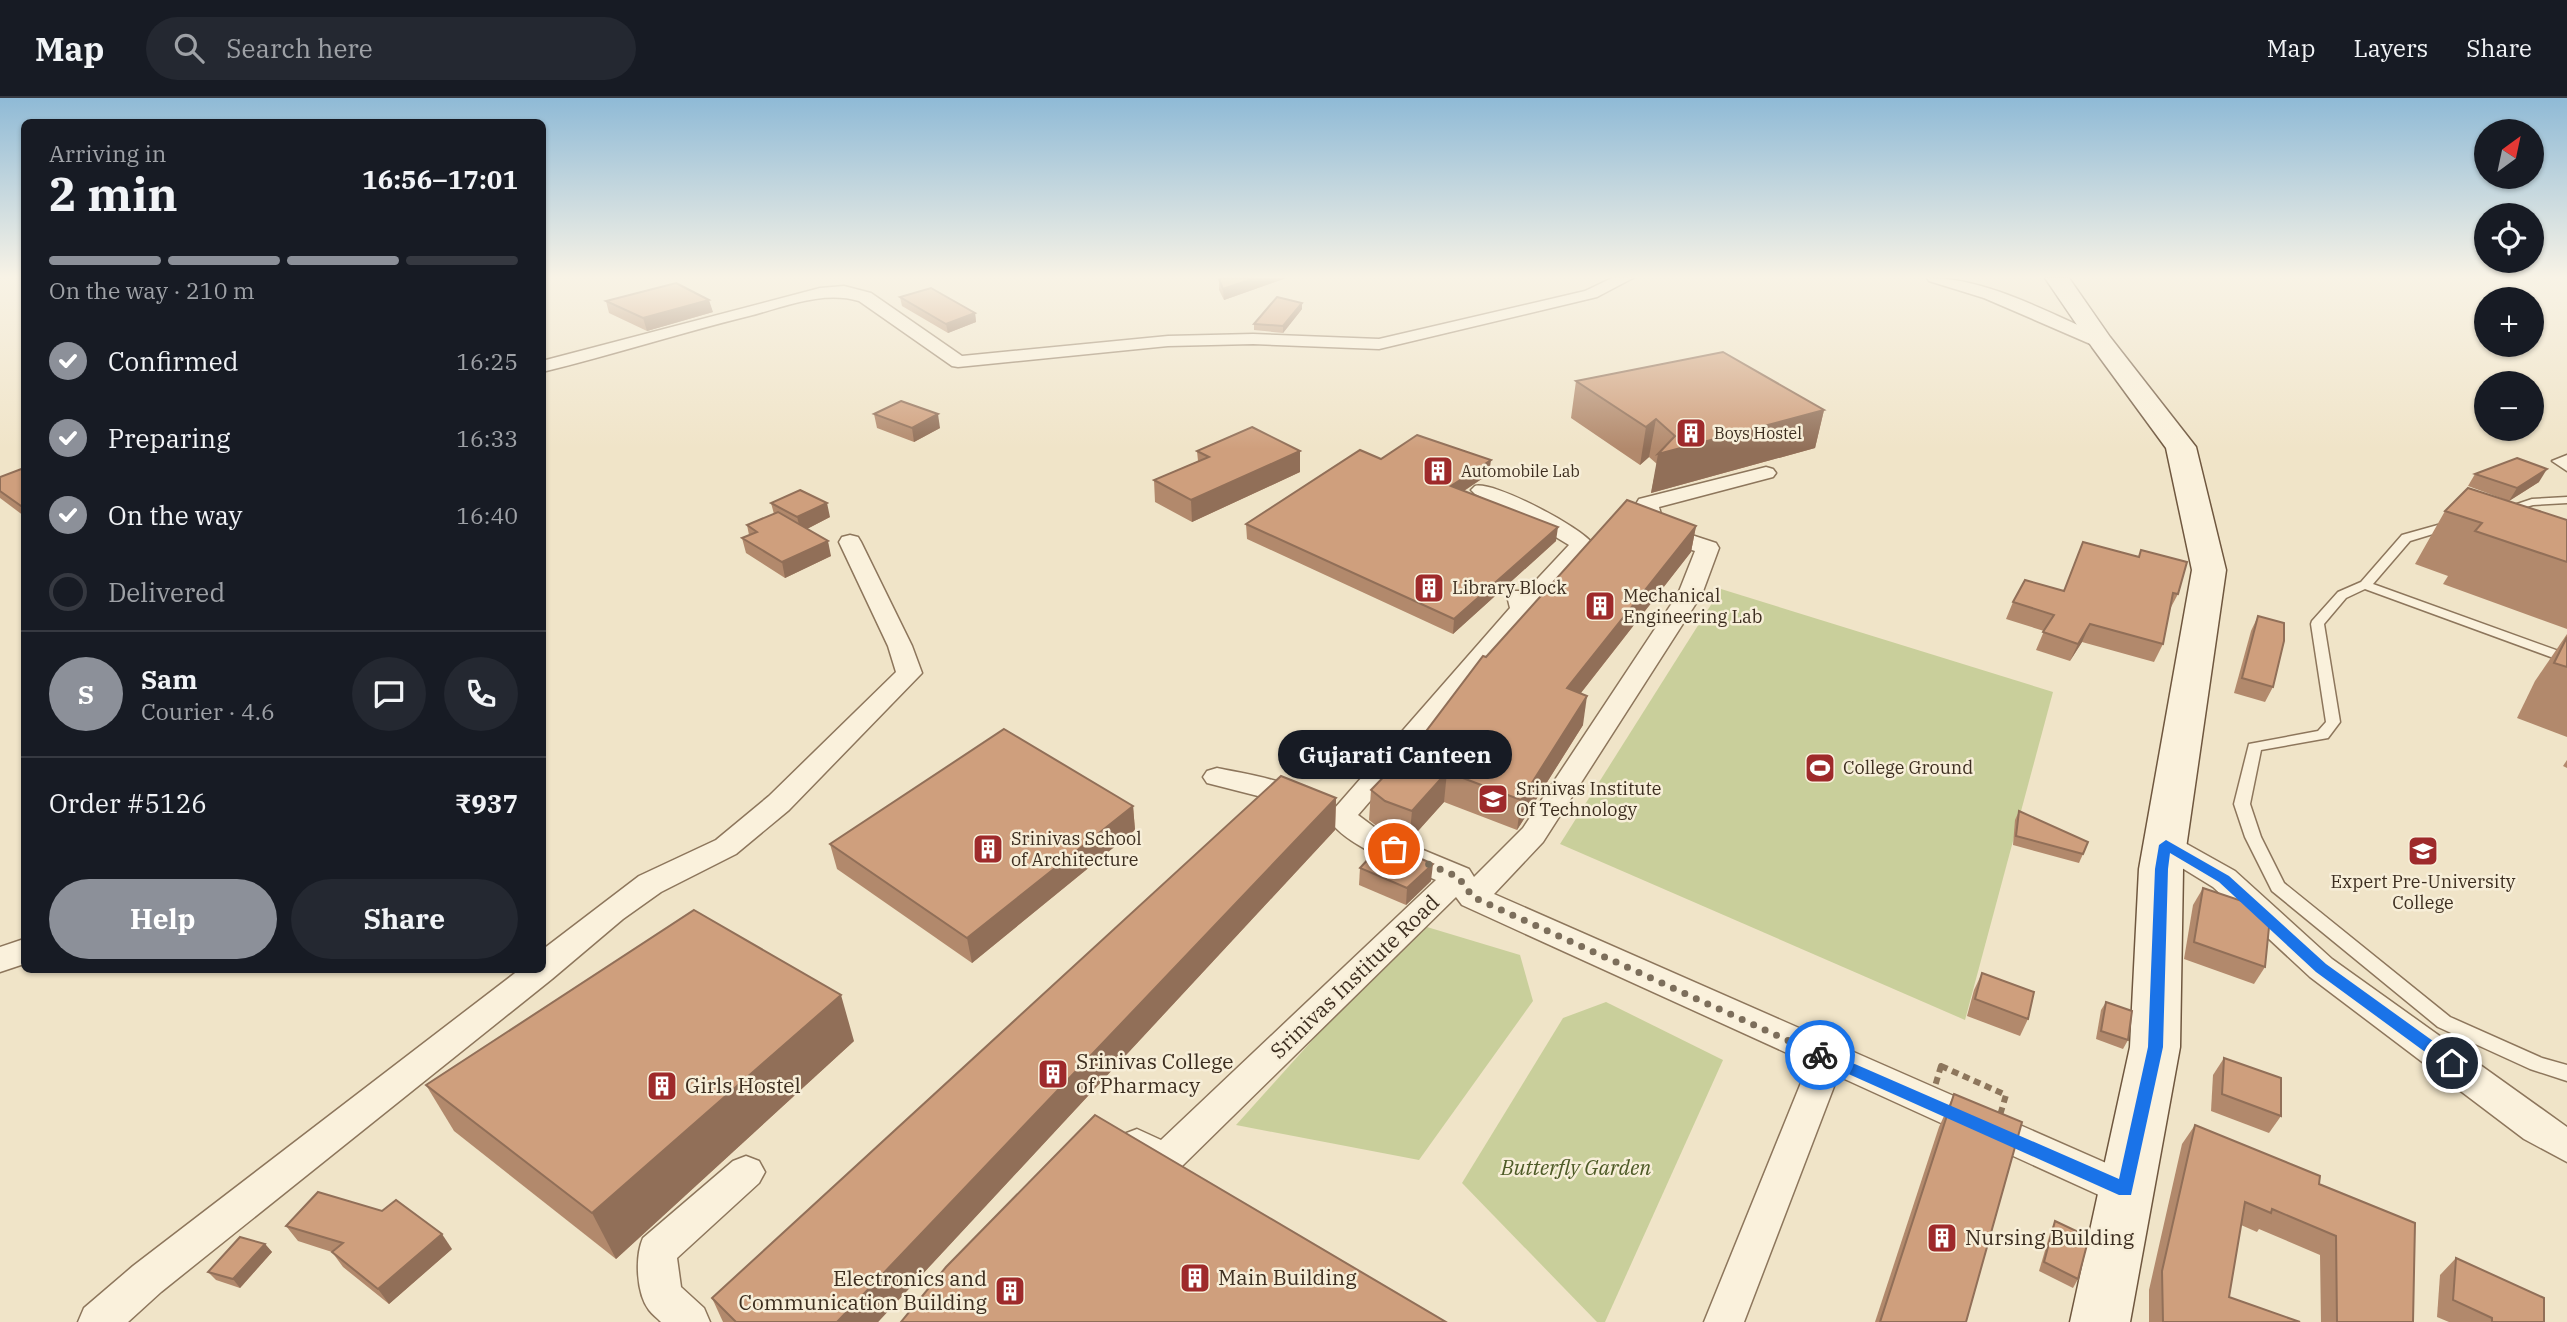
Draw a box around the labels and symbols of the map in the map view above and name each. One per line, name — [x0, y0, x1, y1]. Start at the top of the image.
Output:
north arrow — [2474, 119, 2544, 189]
building icon: Boys Hostel — [1674, 416, 1708, 450]
place label: Boys Hostel — [1714, 423, 1802, 443]
building icon: Automobile Lab — [1421, 454, 1455, 488]
place label: Automobile Lab — [1461, 461, 1580, 481]
building icon: Library Block — [1412, 571, 1446, 605]
place label: Library Block — [1452, 576, 1567, 599]
place label: Mechanical Engineering Lab — [1623, 584, 1763, 628]
building icon: Mechanical Engineering Lab — [1583, 589, 1617, 623]
callout: Gujarati Canteen — [1277, 730, 1511, 779]
sports icon: College Ground — [1803, 751, 1837, 785]
place label: College Ground — [1843, 756, 1973, 779]
place label: Srinivas Institute Of Technology — [1516, 777, 1661, 821]
school or university icon: Srinivas Institute Of Technology — [1476, 782, 1510, 816]
pin — [1364, 819, 1424, 879]
place label: Srinivas School of Architecture — [1011, 827, 1142, 871]
building icon: Srinivas School of Architecture — [971, 832, 1005, 866]
school or university icon: Expert Pre-University College — [2406, 834, 2440, 868]
place label: Expert Pre-University College — [2331, 870, 2516, 914]
street label: Srinivas Institute Road — [1264, 888, 1445, 1064]
courier — [1785, 1020, 1855, 1090]
pin — [2422, 1033, 2482, 1093]
place label: Srinivas College of Pharmacy — [1076, 1047, 1234, 1099]
building icon: Srinivas College of Pharmacy — [1036, 1057, 1070, 1091]
building icon: Girls Hostel — [645, 1069, 679, 1103]
place label: Girls Hostel — [685, 1071, 801, 1099]
park label: Butterfly Garden — [1500, 1153, 1651, 1181]
building icon: Nursing Building — [1925, 1221, 1959, 1255]
place label: Nursing Building — [1965, 1223, 2135, 1251]
building icon: Main Building — [1178, 1261, 1212, 1295]
place label: Main Building — [1218, 1263, 1357, 1291]
place label: Electronics and Communication Building — [738, 1264, 988, 1316]
building icon: Electronics and Communication Building — [993, 1274, 1027, 1308]

